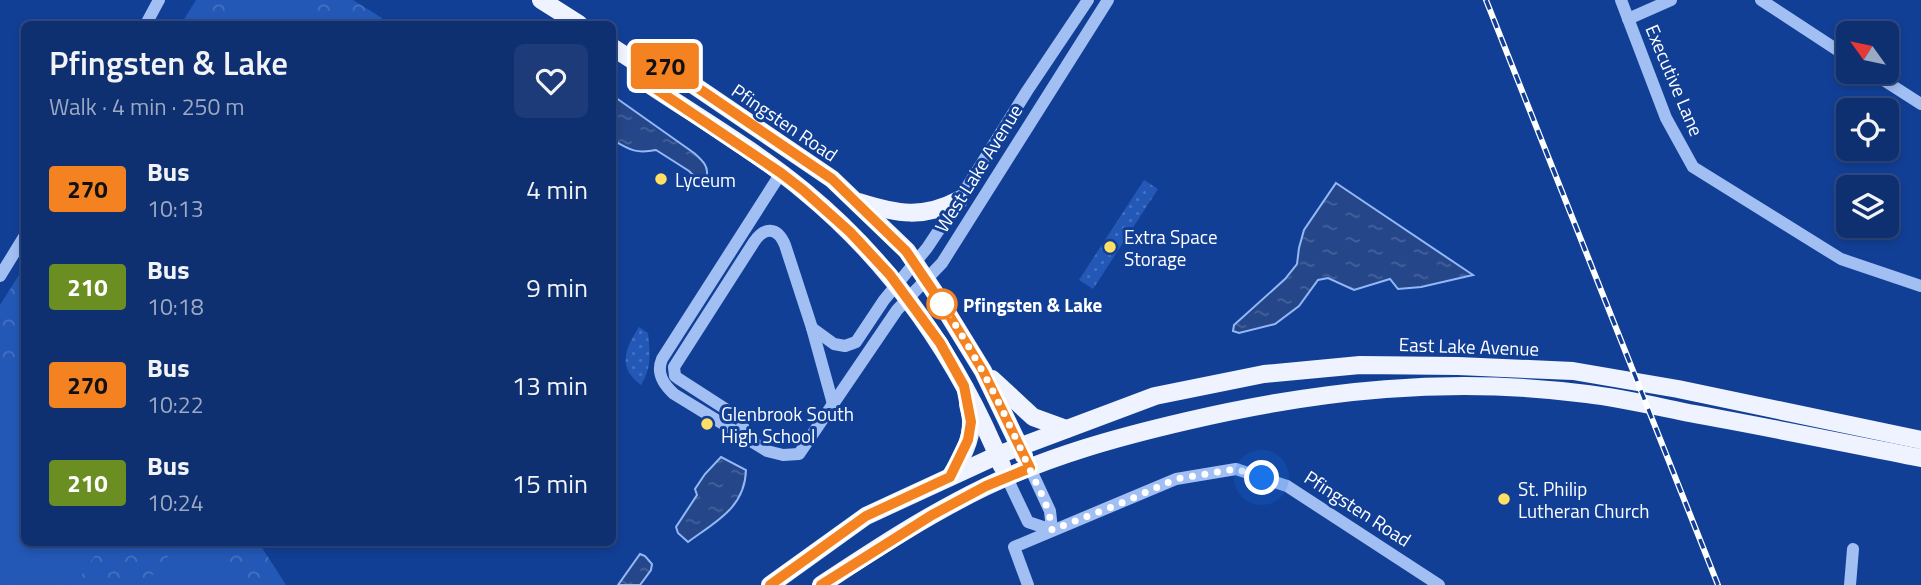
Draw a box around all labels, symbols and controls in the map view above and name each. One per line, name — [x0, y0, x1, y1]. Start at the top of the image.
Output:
street label: Executive Lane — [1638, 20, 1712, 140]
north arrow — [1836, 21, 1899, 84]
map controls — [1836, 21, 1899, 238]
text: Pfingsten & Lake — [49, 38, 288, 88]
line badge: 270 — [625, 43, 705, 89]
button: heart — [514, 44, 588, 118]
text: 270 — [645, 48, 685, 84]
street label: Pfingsten Road — [726, 76, 844, 168]
text: Walk · 4 min · 250 m — [49, 89, 245, 124]
street label: West Lake Avenue — [927, 98, 1029, 238]
button: locate — [1836, 98, 1899, 161]
text: Bus — [147, 152, 189, 191]
place label: Lyceum — [675, 165, 736, 194]
text: 4 min — [526, 170, 588, 209]
text: 270 — [67, 171, 108, 207]
marker: Lyceum — [653, 171, 669, 187]
button: layers — [1836, 175, 1899, 238]
text: 10:13 — [147, 191, 204, 226]
place label: Extra Space Storage — [1124, 222, 1218, 273]
marker: Extra Space Storage — [1102, 239, 1118, 255]
text: Bus — [147, 250, 189, 289]
text: 9 min — [526, 268, 588, 307]
text: 210 — [67, 269, 108, 305]
text: 10:18 — [147, 289, 204, 324]
marker: Pfingsten & Lake — [927, 289, 957, 319]
place label: Pfingsten & Lake — [963, 290, 1103, 319]
street label: East Lake Avenue — [1398, 329, 1540, 363]
text: Bus — [147, 348, 189, 387]
text: 13 min — [512, 366, 588, 405]
text: 270 — [67, 367, 108, 403]
text: 10:22 — [147, 387, 204, 422]
place label: Glenbrook South High School — [721, 399, 854, 450]
marker: Glenbrook South High School — [699, 416, 715, 432]
text: Bus — [147, 446, 189, 485]
your location — [1244, 460, 1279, 495]
street label: Pfingsten Road — [1299, 463, 1417, 553]
text: 15 min — [512, 464, 588, 503]
text: 210 — [67, 465, 108, 501]
place label: St. Philip Lutheran Church — [1518, 474, 1650, 525]
text: 10:24 — [147, 485, 204, 520]
marker: St. Philip Lutheran Church — [1496, 491, 1512, 507]

